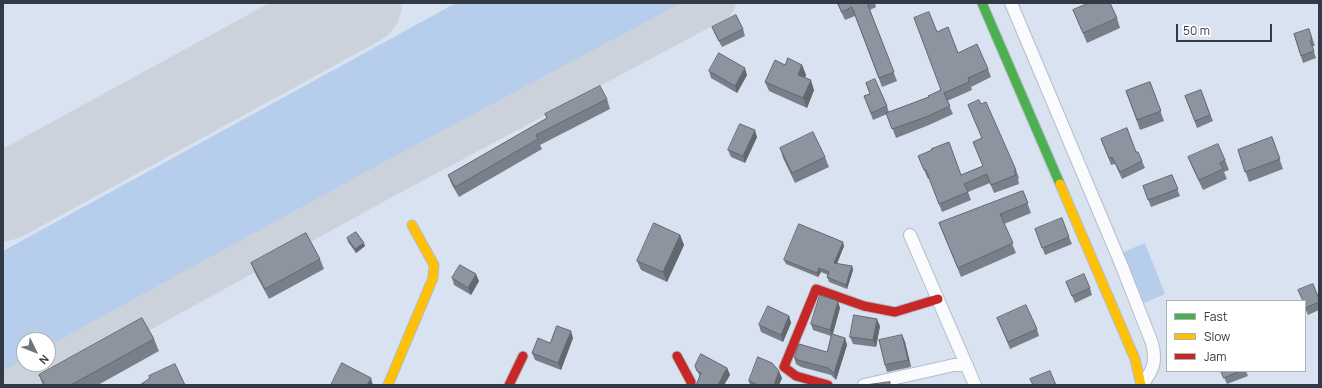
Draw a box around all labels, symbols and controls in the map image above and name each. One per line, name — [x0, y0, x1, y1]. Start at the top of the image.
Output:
scale bar — [1178, 16, 1274, 42]
text: 50 m — [1183, 22, 1210, 39]
legend — [1166, 300, 1306, 372]
text: Fast — [1204, 308, 1228, 325]
text: Slow — [1204, 328, 1230, 345]
north arrow — [16, 332, 56, 372]
text: Jam — [1204, 348, 1226, 365]
text: N — [36, 352, 53, 368]

